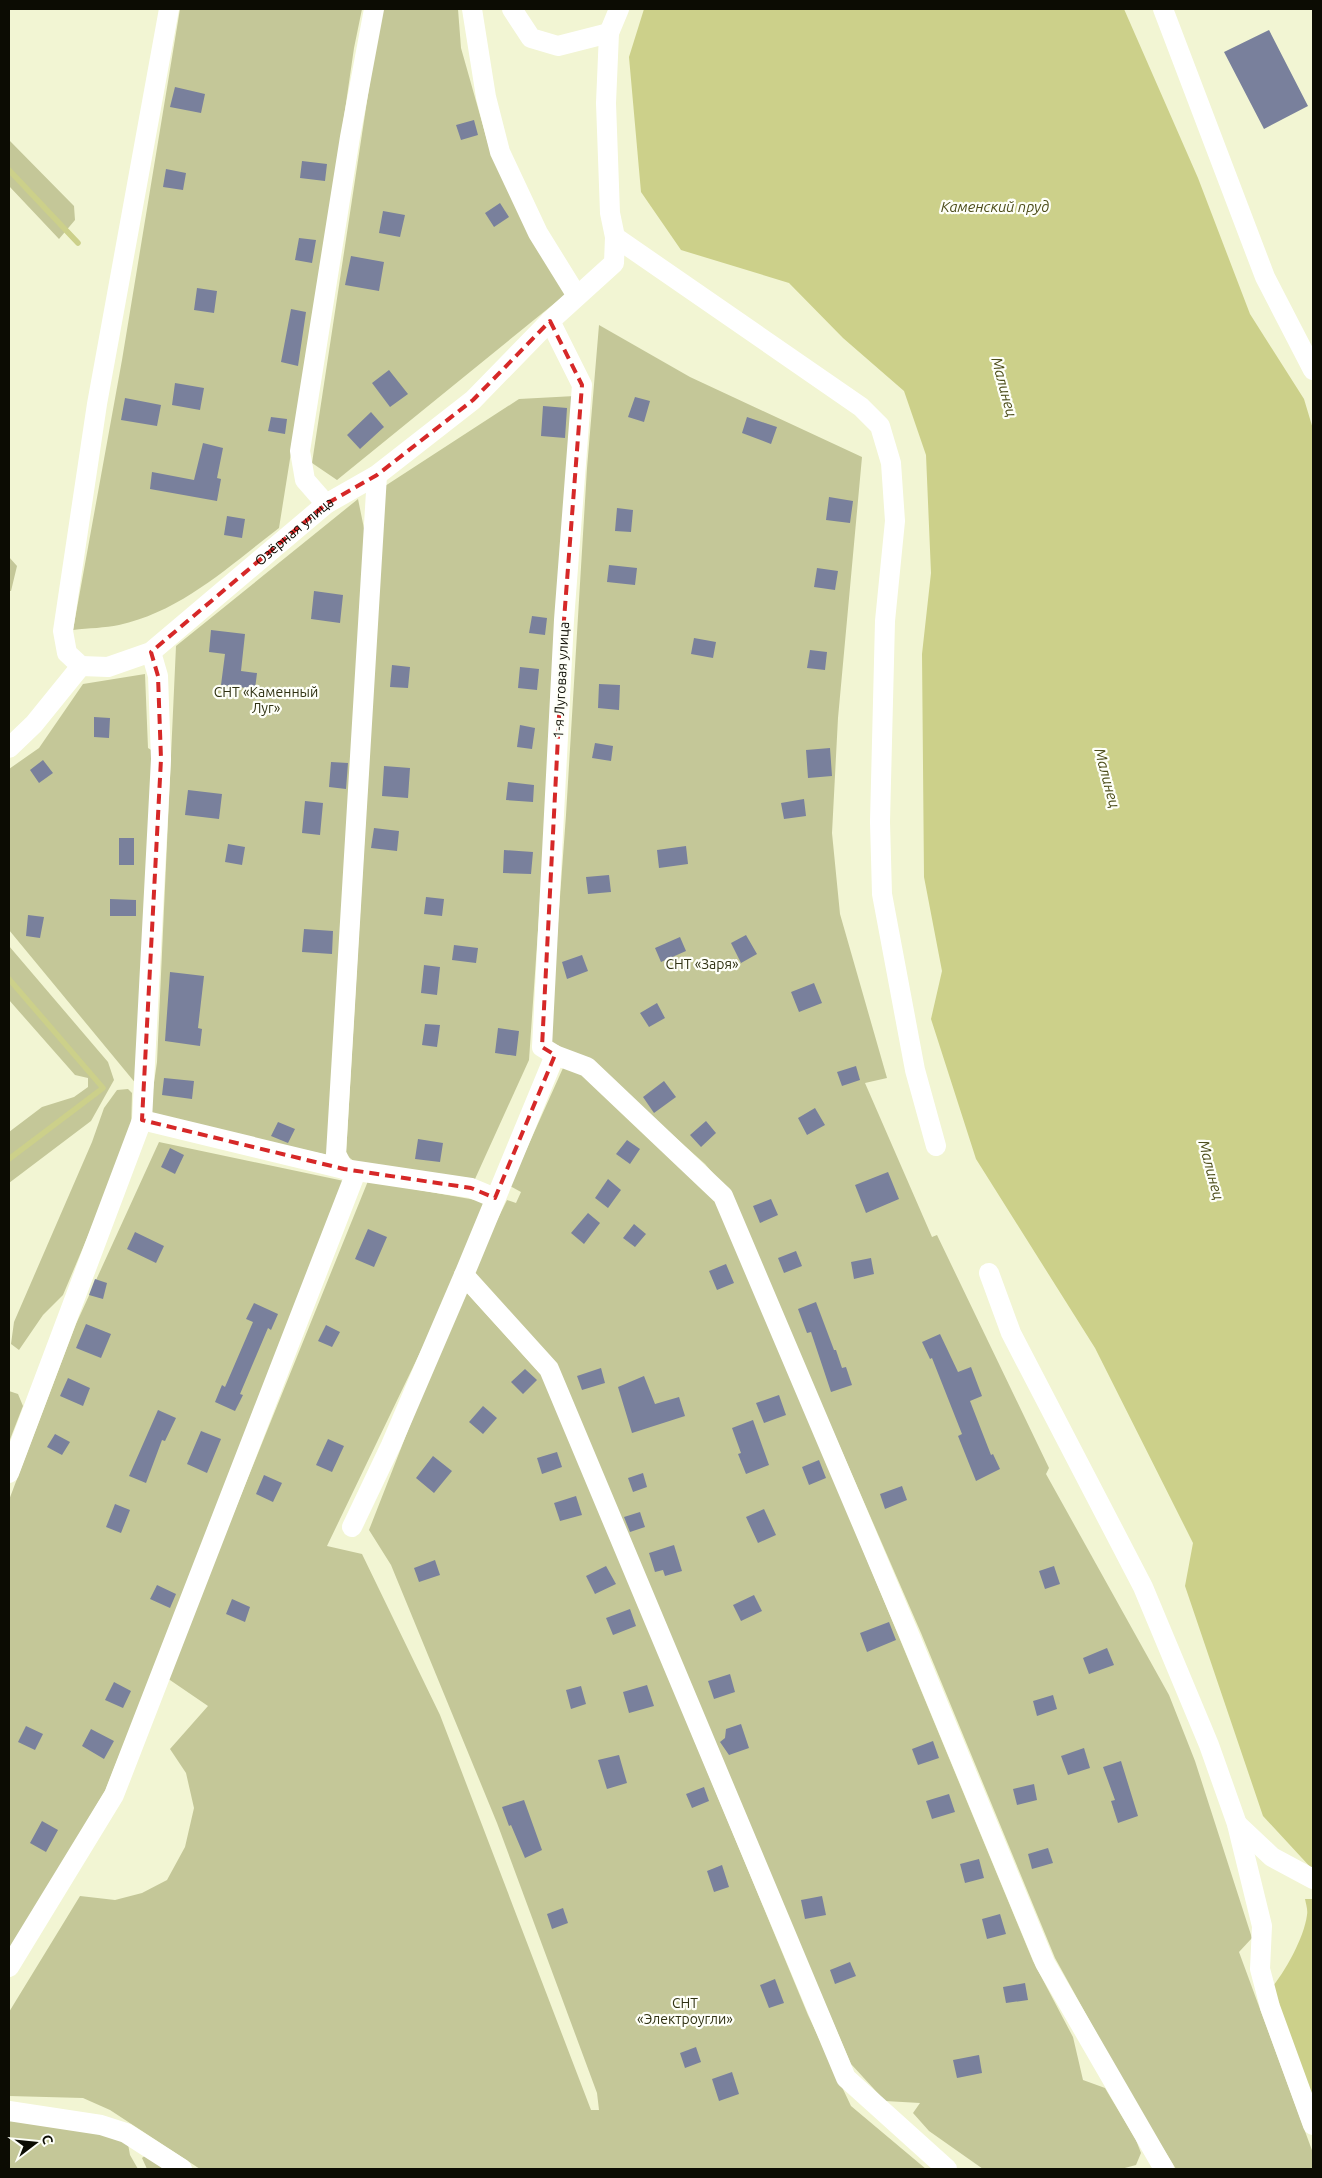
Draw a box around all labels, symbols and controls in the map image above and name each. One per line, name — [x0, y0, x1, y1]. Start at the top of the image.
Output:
water label: Каменский пруд — [941, 198, 1049, 215]
water label: Малинец — [988, 355, 1021, 419]
street label: Озёрная улица — [252, 493, 336, 569]
street label: 1-я Луговая улица — [550, 621, 572, 739]
park label: СНТ «Каменный Луг» — [214, 684, 318, 716]
water label: Малинец — [1091, 746, 1124, 810]
park label: СНТ «Заря» — [665, 956, 739, 972]
water label: Малинец — [1195, 1138, 1228, 1202]
park label: СНТ «Электроугли» — [637, 1995, 733, 2027]
north arrow — [10, 2118, 60, 2168]
text: С — [39, 2133, 56, 2146]

